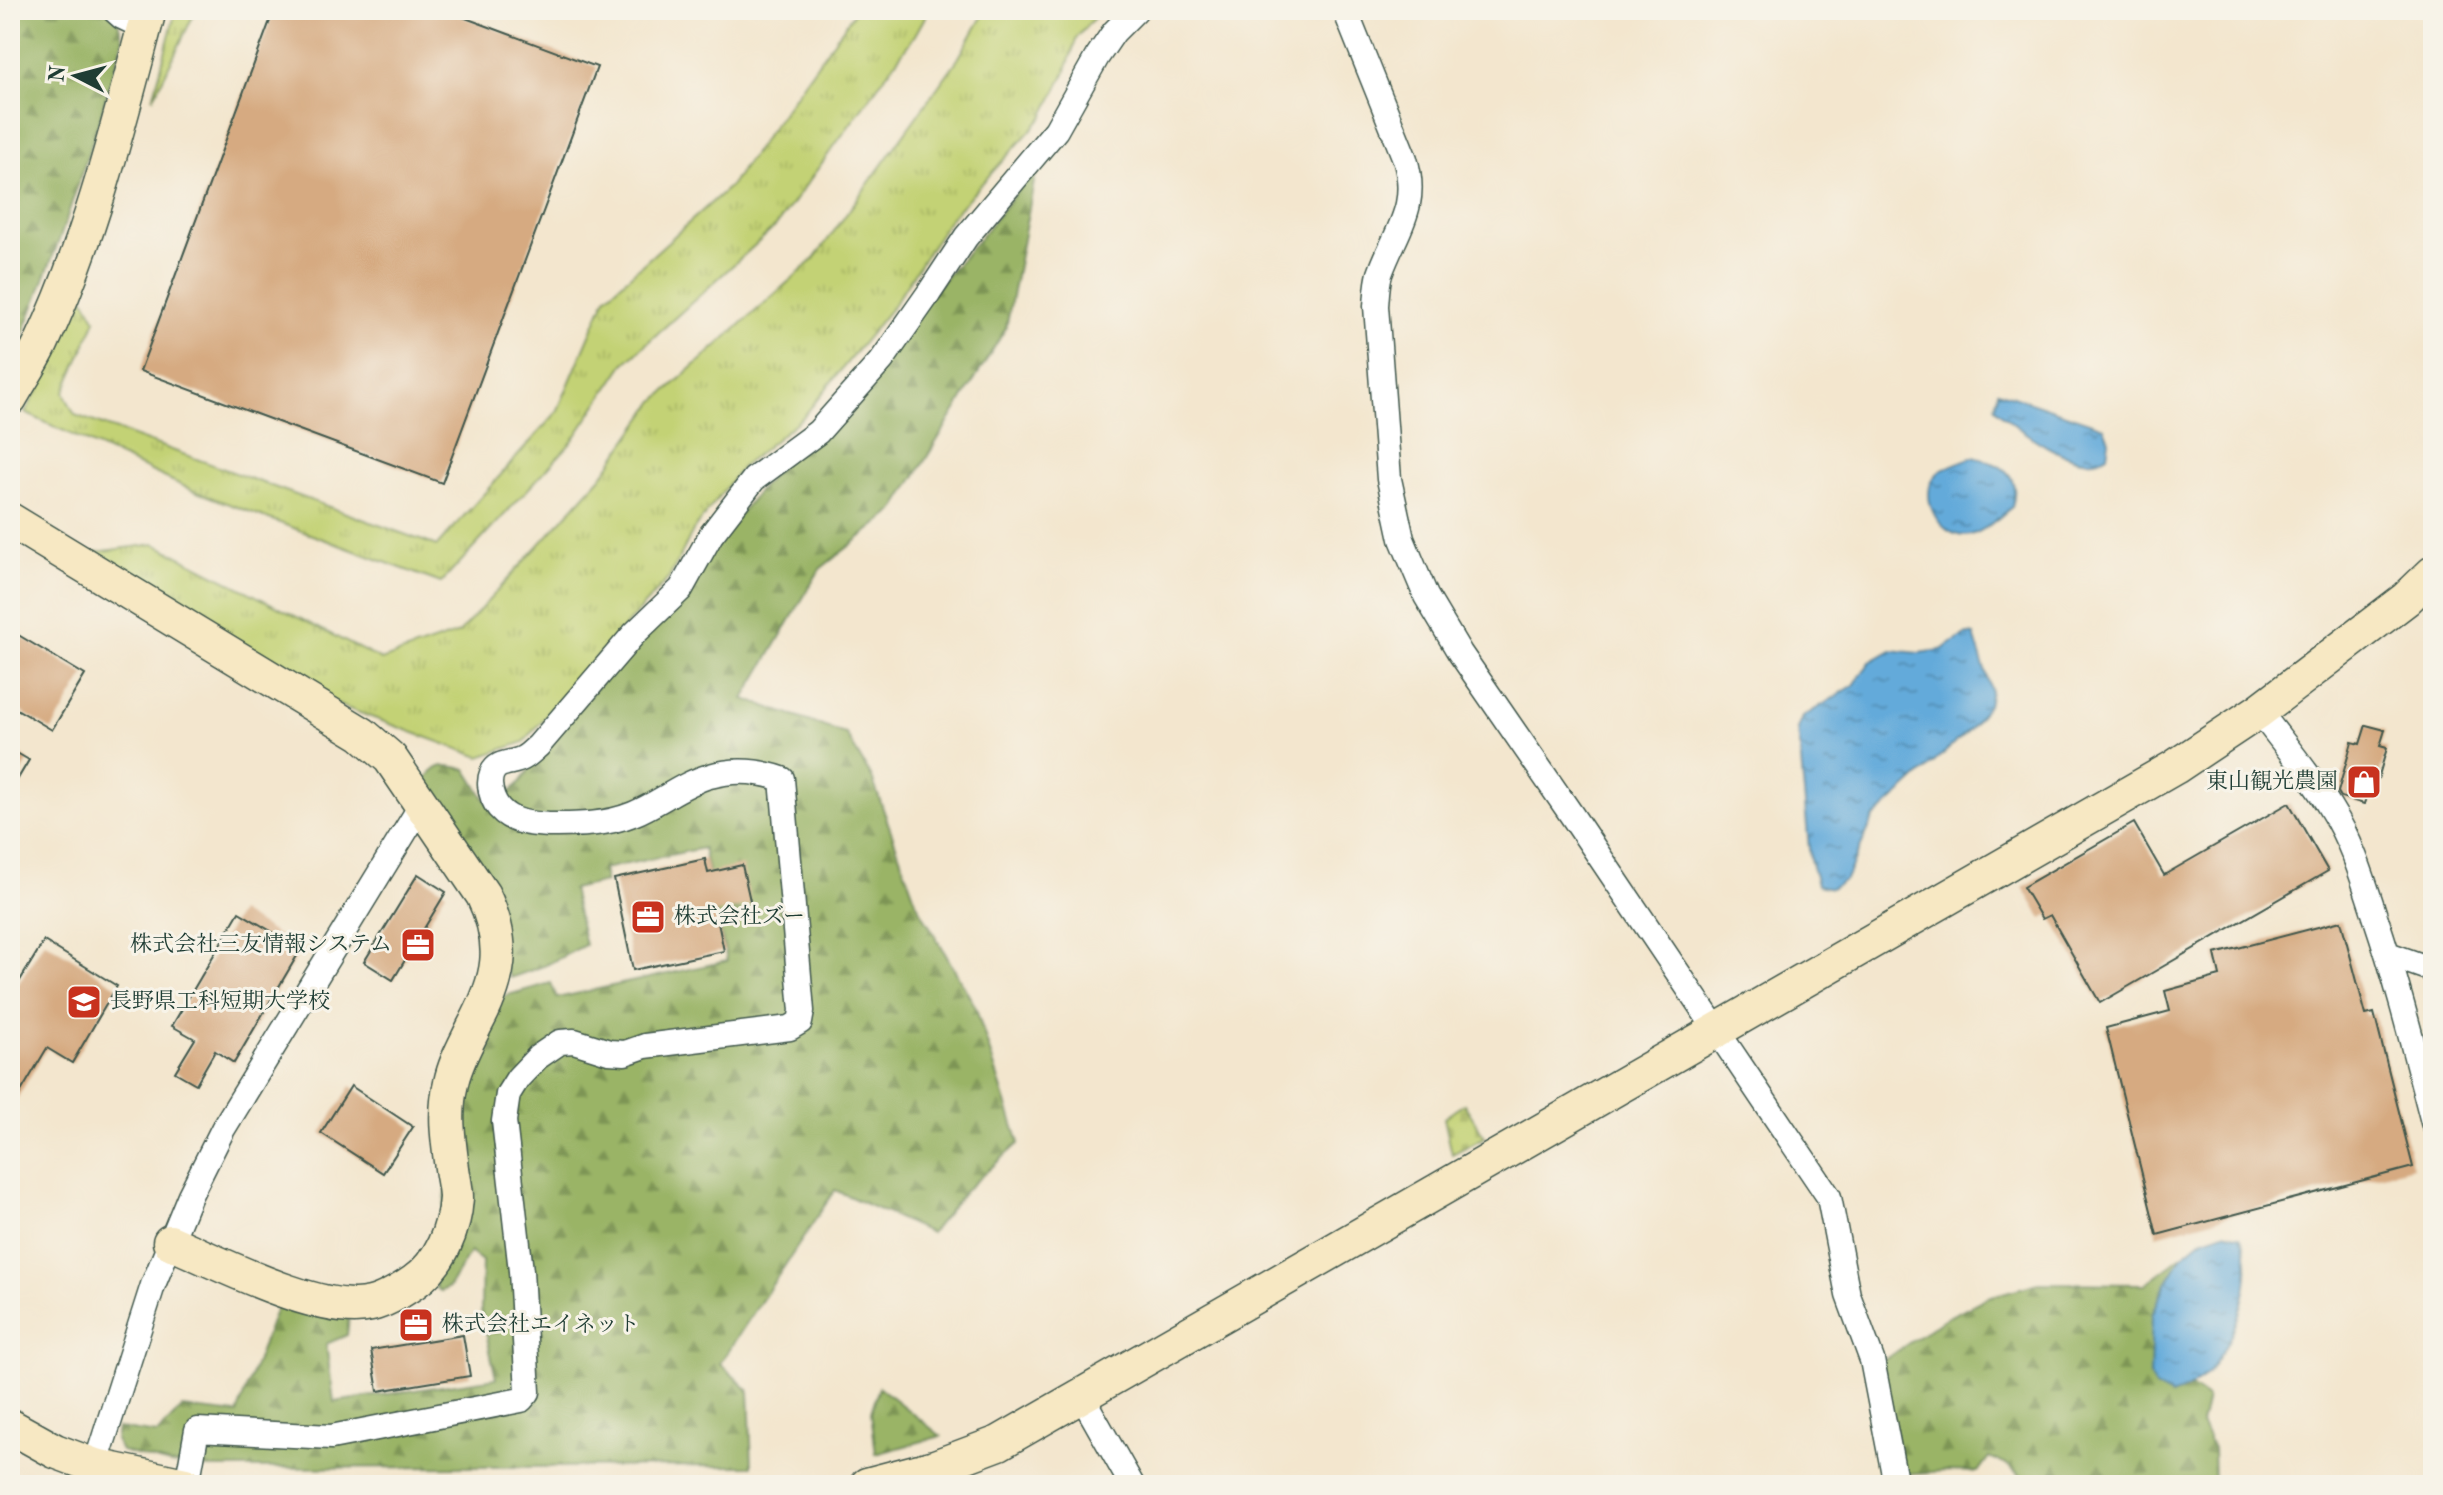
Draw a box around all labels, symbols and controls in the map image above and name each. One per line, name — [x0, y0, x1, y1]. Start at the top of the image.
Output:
north arrow — [36, 36, 116, 116]
text: N — [46, 64, 70, 84]
shop icon: 東山観光農園 — [2345, 763, 2383, 801]
place label: 東山観光農園 — [2206, 769, 2338, 793]
office icon: 株式会社ズー — [629, 898, 667, 936]
place label: 株式会社ズー — [674, 904, 805, 928]
office icon: 株式会社三友情報システム — [399, 926, 437, 964]
place label: 株式会社三友情報システム — [130, 932, 392, 956]
school or university icon: 長野県工科短期大学校 — [65, 983, 103, 1021]
place label: 長野県工科短期大学校 — [110, 989, 330, 1013]
office icon: 株式会社エイネット — [397, 1306, 435, 1344]
place label: 株式会社エイネット — [442, 1312, 640, 1336]

